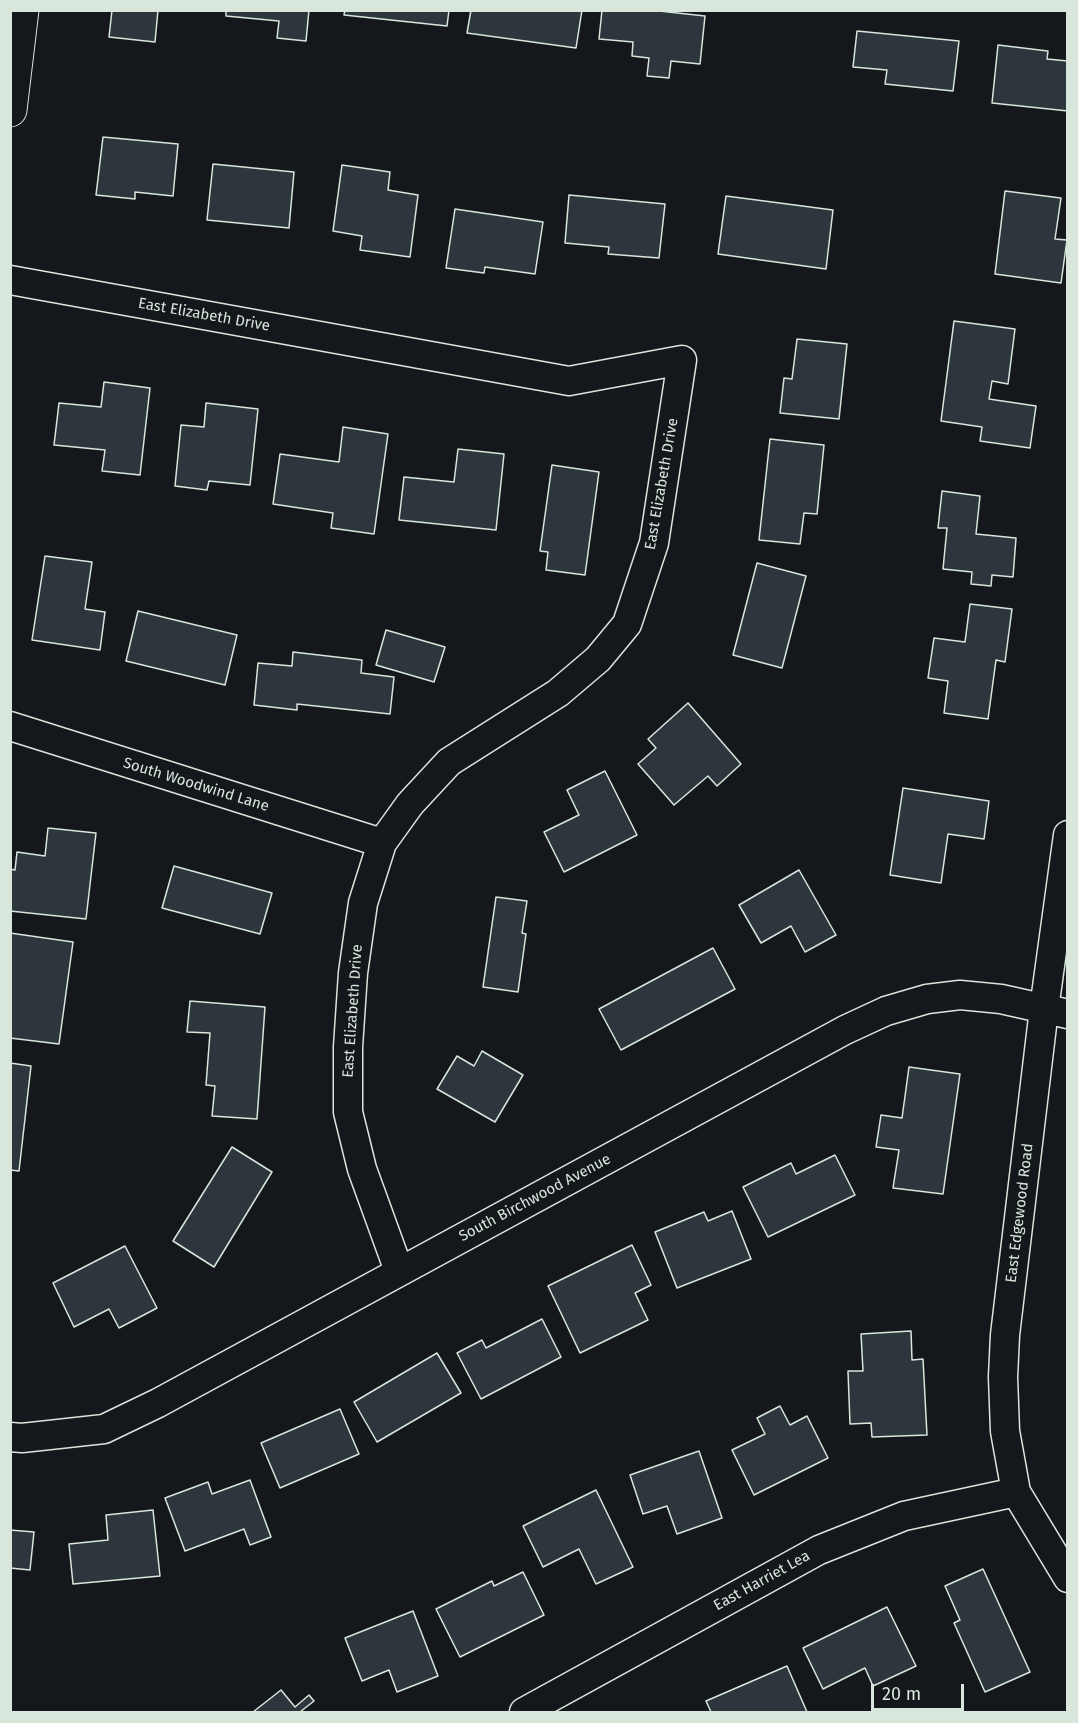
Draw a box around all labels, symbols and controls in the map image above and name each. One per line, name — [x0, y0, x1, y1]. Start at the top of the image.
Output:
street label: East Elizabeth Drive — [137, 295, 271, 335]
street label: East Elizabeth Drive — [642, 417, 682, 551]
street label: South Woodwind Lane — [121, 754, 271, 816]
street label: East Elizabeth Drive — [339, 944, 367, 1078]
street label: East Edgewood Road — [1003, 1142, 1037, 1284]
street label: South Birchwood Avenue — [456, 1150, 614, 1246]
street label: East Harriet Lea — [711, 1547, 813, 1615]
scale bar — [874, 1672, 967, 1710]
text: 20 m — [882, 1683, 921, 1705]

